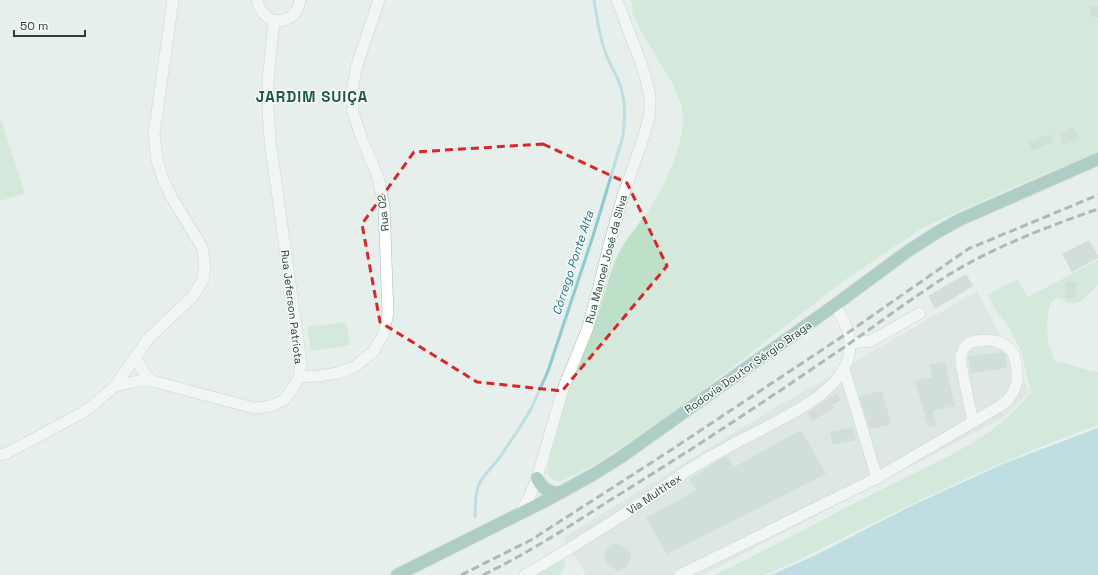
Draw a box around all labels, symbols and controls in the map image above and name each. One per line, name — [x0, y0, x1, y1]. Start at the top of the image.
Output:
scale bar — [14, 12, 85, 38]
text: 50 m — [20, 18, 48, 34]
district label: JARDIM SUIÇA — [256, 87, 368, 106]
street label: Rua Manoel José da Silva — [582, 192, 630, 325]
street label: Rua 02 — [374, 194, 392, 232]
water label: Córrego Ponte Alta — [549, 209, 597, 317]
street label: Rua Jeferson Patriota — [278, 249, 306, 366]
street label: Rodovia Doutor Sérgio Braga — [682, 317, 815, 416]
street label: Via Multitex — [624, 470, 684, 517]

